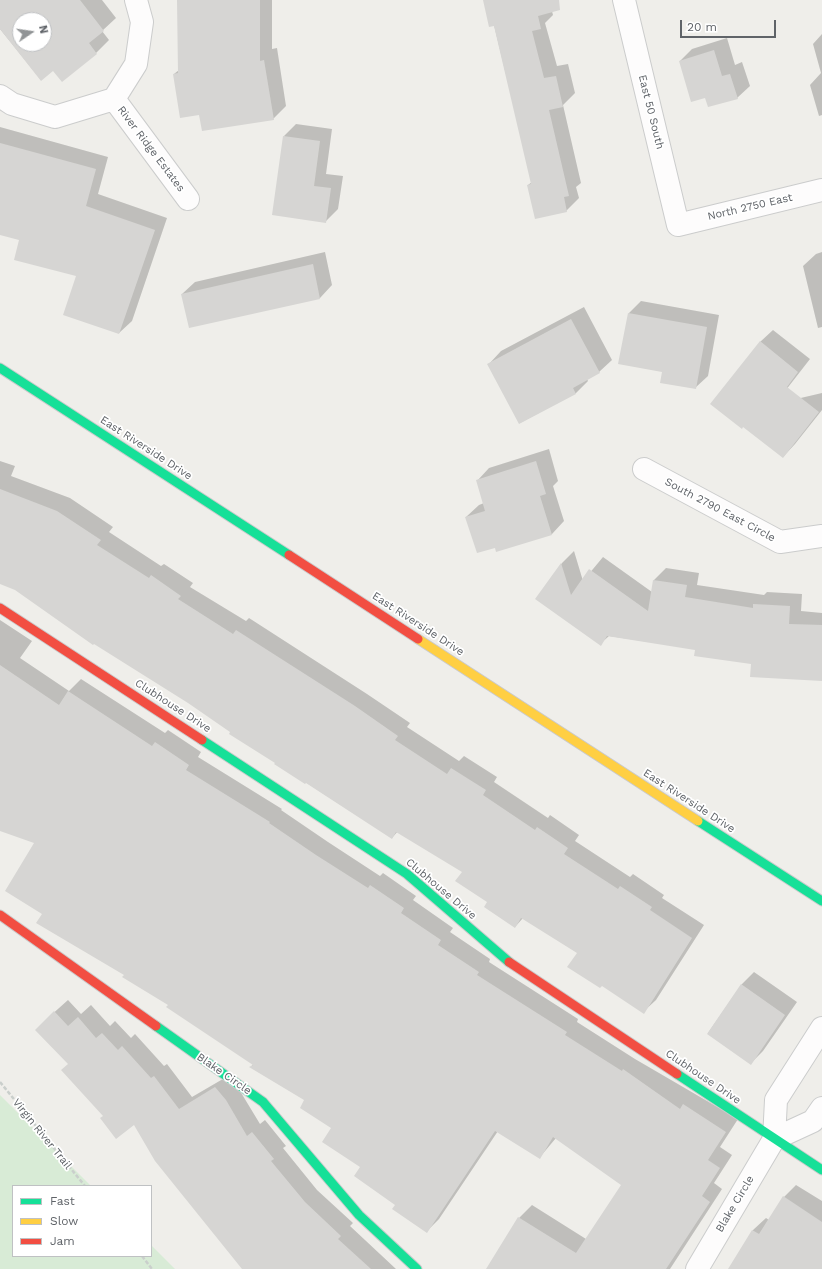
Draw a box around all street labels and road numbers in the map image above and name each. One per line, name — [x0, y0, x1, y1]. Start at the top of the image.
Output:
street label: East 50 South — [635, 73, 667, 151]
street label: River Ridge Estates — [115, 104, 187, 194]
street label: North 2750 East — [706, 191, 794, 223]
street label: East Riverside Drive — [98, 413, 194, 483]
street label: South 2790 East Circle — [662, 475, 778, 545]
street label: East Riverside Drive — [370, 589, 466, 659]
street label: Clubhouse Drive — [132, 676, 214, 736]
street label: East Riverside Drive — [641, 766, 737, 836]
street label: Clubhouse Drive — [403, 856, 479, 922]
street label: Clubhouse Drive — [663, 1047, 743, 1107]
street label: Blake Circle — [194, 1050, 254, 1098]
street label: Virgin River Trail — [10, 1096, 74, 1172]
street label: Blake Circle — [713, 1173, 757, 1235]

